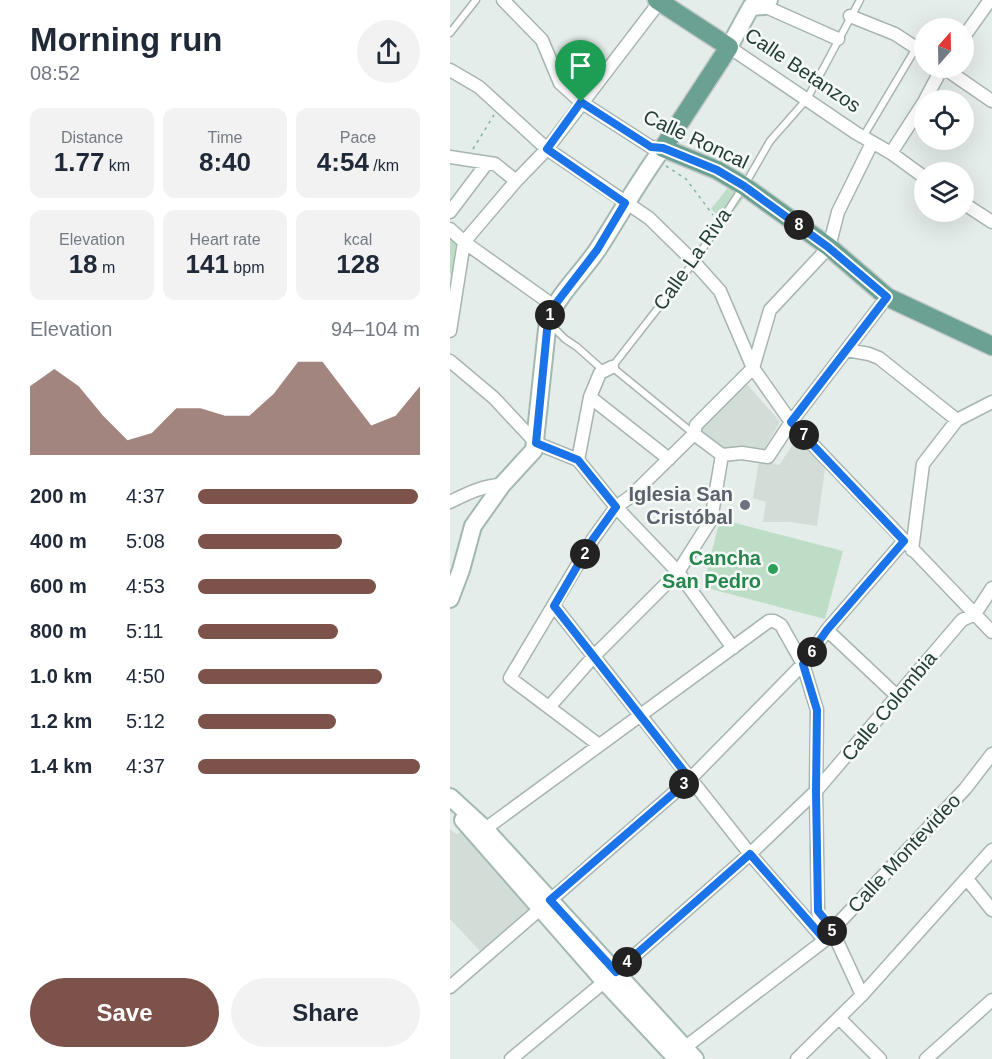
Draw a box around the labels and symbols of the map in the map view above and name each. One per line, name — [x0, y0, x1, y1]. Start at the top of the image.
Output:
north arrow — [914, 18, 974, 78]
street label: Calle Betanzos — [741, 23, 865, 117]
pin — [555, 40, 606, 102]
street label: Calle Roncal — [640, 105, 752, 173]
street label: Calle La Riva — [649, 203, 736, 314]
pin: 8 — [784, 210, 814, 240]
pin: 1 — [535, 300, 565, 330]
pin: 7 — [789, 420, 819, 450]
place label: Iglesia San Cristóbal — [629, 483, 733, 528]
marker: Iglesia San Cristóbal — [738, 498, 752, 512]
pin: 2 — [570, 539, 600, 569]
place label: Cancha San Pedro — [662, 547, 762, 592]
marker: Cancha San Pedro — [766, 562, 780, 576]
pin: 6 — [797, 637, 827, 667]
street label: Calle Colombia — [837, 646, 942, 765]
pin: 3 — [669, 769, 699, 799]
street label: Calle Montevideo — [843, 789, 965, 917]
pin: 5 — [817, 916, 847, 946]
pin: 4 — [612, 947, 642, 977]

